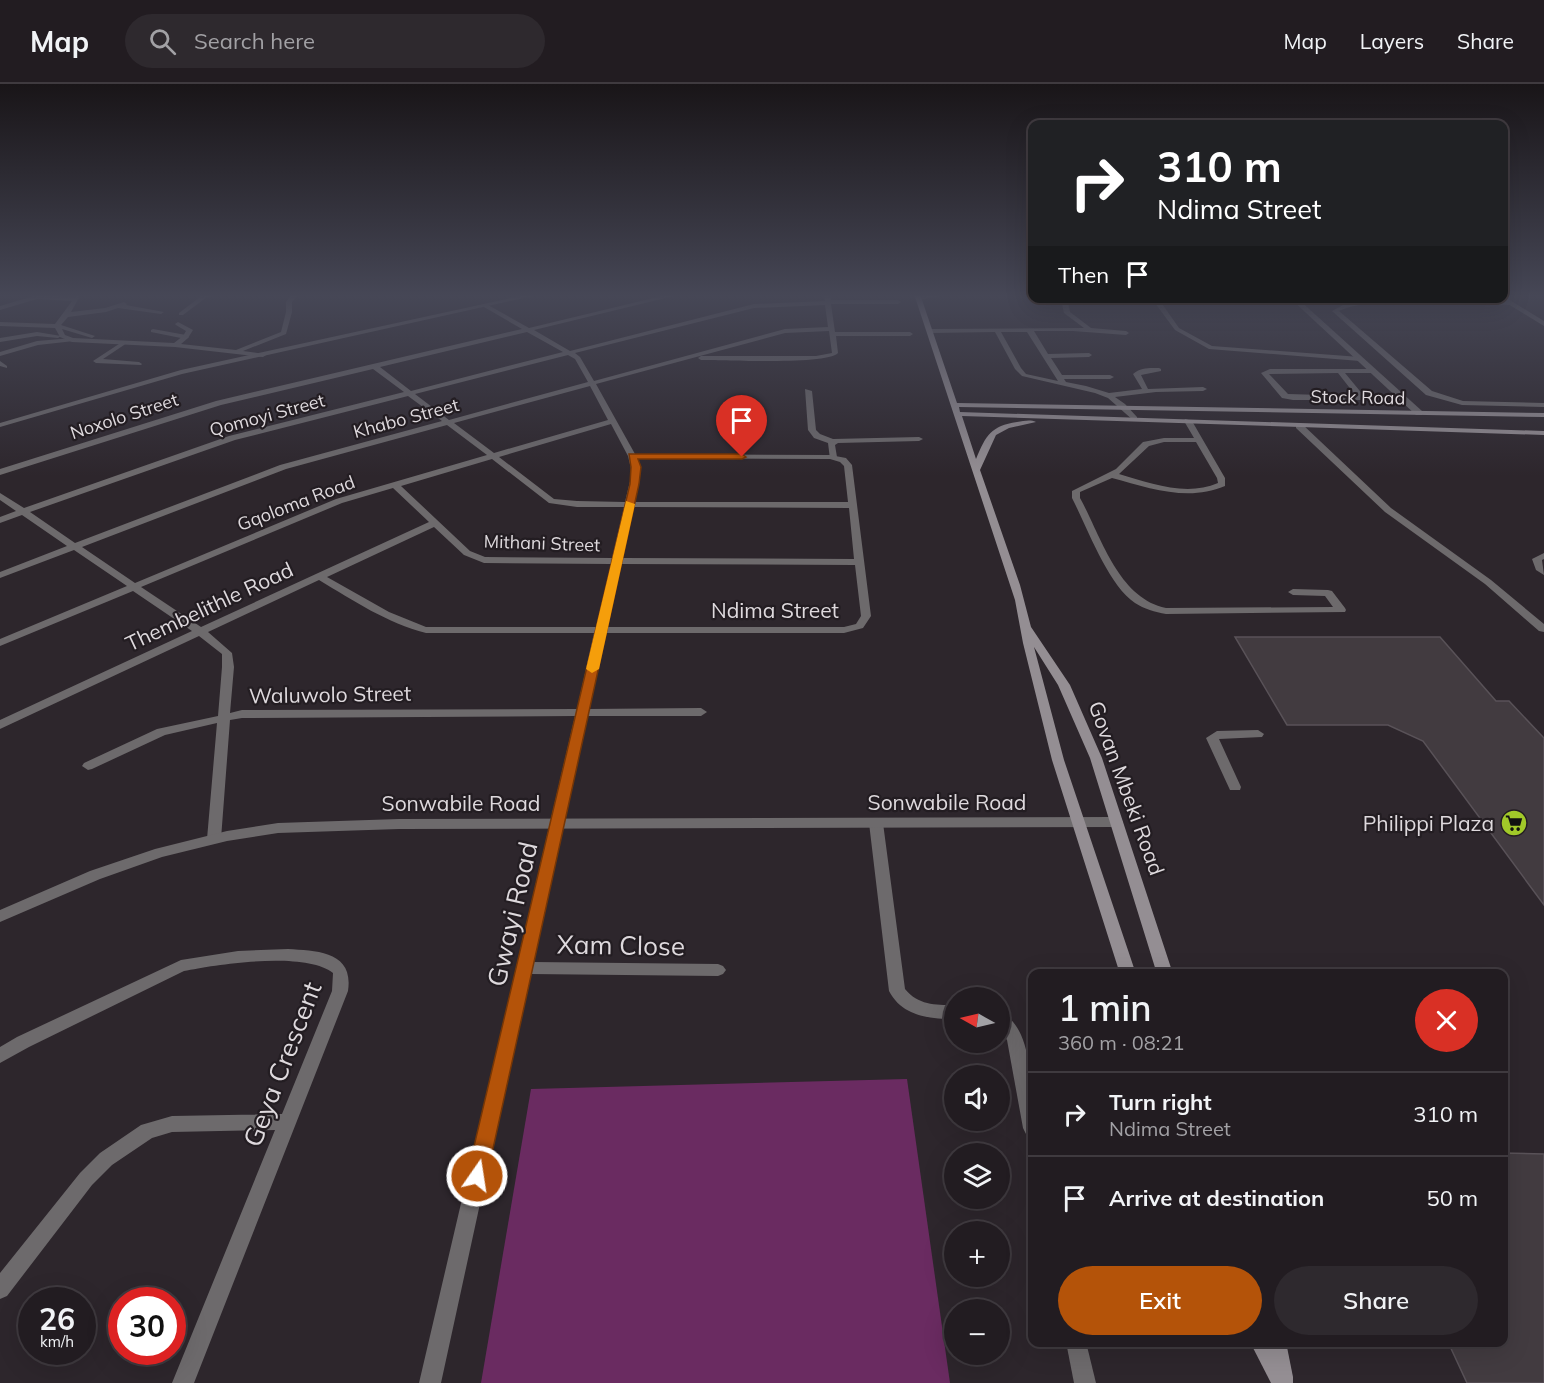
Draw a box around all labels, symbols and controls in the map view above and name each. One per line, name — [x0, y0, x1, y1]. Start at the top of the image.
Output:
search box — [125, 14, 545, 68]
text: Map — [30, 24, 89, 59]
icon: search — [146, 25, 179, 58]
text: Search here — [194, 27, 315, 55]
text: Map — [1284, 28, 1327, 54]
text: Layers — [1360, 28, 1424, 54]
text: Share — [1457, 28, 1514, 54]
text: 310 m — [1157, 140, 1282, 193]
icon: right — [1058, 144, 1136, 222]
text: Ndima Street — [1157, 192, 1321, 226]
icon: arrive — [1121, 258, 1154, 291]
text: Then — [1058, 261, 1109, 289]
street label: Stock Road — [1310, 385, 1406, 409]
street label: Noxolo Street — [67, 388, 181, 444]
street label: Qomoyi Street — [207, 389, 327, 441]
street label: Khabo Street — [351, 393, 461, 443]
pin — [716, 395, 767, 457]
icon: arrive — [725, 404, 758, 437]
street label: Gqoloma Road — [234, 470, 358, 536]
street label: Mithani Street — [483, 529, 601, 557]
street label: Thembelithle Road — [121, 556, 297, 656]
street label: Ndima Street — [711, 597, 839, 623]
street label: Waluwolo Street — [249, 680, 411, 708]
street label: Govan Mbeki Road — [1083, 697, 1171, 879]
street label: Sonwabile Road — [868, 789, 1026, 815]
street label: Sonwabile Road — [382, 790, 540, 816]
supermarket icon: Philippi Plaza — [1499, 808, 1529, 838]
place label: Philippi Plaza — [1363, 810, 1494, 836]
street label: Gwayi Road — [479, 839, 545, 989]
street label: Xam Close — [557, 927, 685, 963]
street label: Geya Crescent — [235, 977, 329, 1151]
text: 1 min — [1058, 985, 1152, 1030]
north arrow — [944, 987, 1010, 1053]
map controls — [944, 987, 1010, 1365]
button: close — [1415, 989, 1478, 1052]
text: 360 m · 08:21 — [1058, 1030, 1184, 1055]
button: sound — [944, 1065, 1010, 1131]
text: Turn right — [1109, 1088, 1212, 1116]
icon: right — [1058, 1098, 1091, 1131]
text: 310 m — [1413, 1100, 1478, 1128]
text: Ndima Street — [1109, 1116, 1231, 1141]
button: layers — [944, 1143, 1010, 1209]
position arrow — [445, 1144, 509, 1208]
icon: arrive — [1058, 1182, 1091, 1215]
text: Arrive at destination — [1109, 1184, 1324, 1212]
text: 50 m — [1427, 1184, 1478, 1212]
button: + — [944, 1221, 1010, 1287]
button: Exit — [1058, 1266, 1262, 1335]
button: Share — [1274, 1266, 1478, 1335]
speed limit sign: 30 — [108, 1287, 186, 1365]
button: − — [944, 1299, 1010, 1365]
text: 26 — [39, 1300, 75, 1338]
text: km/h — [40, 1332, 74, 1351]

